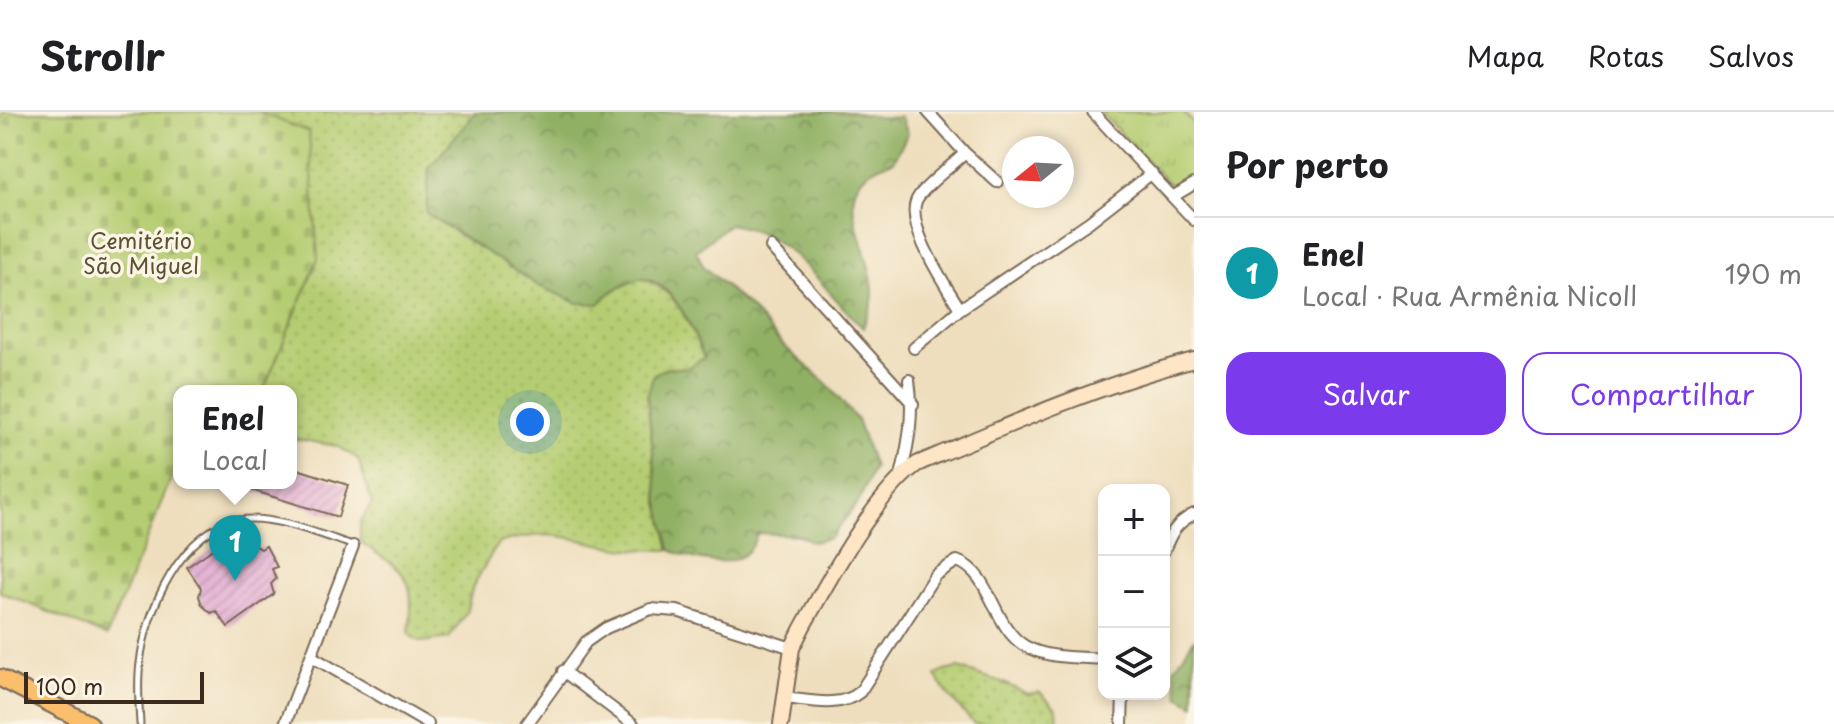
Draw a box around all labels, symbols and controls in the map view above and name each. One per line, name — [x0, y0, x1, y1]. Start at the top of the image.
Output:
text: Strollr — [40, 27, 165, 84]
text: Mapa — [1467, 34, 1544, 77]
text: Rotas — [1588, 34, 1664, 77]
text: Salvos — [1708, 34, 1794, 77]
north arrow — [1002, 136, 1074, 208]
text: Por perto — [1226, 138, 1388, 190]
park label: Cemitério São Miguel — [83, 223, 199, 281]
text: Enel — [1302, 231, 1364, 276]
text: 1 — [1246, 254, 1258, 293]
text: 190 m — [1725, 254, 1802, 293]
text: Local · Rua Armênia Nicoll — [1302, 276, 1637, 315]
button: Salvar — [1226, 352, 1506, 435]
button: Compartilhar — [1522, 352, 1802, 435]
popup — [173, 385, 297, 489]
text: Enel — [202, 395, 264, 440]
your location — [510, 402, 550, 442]
text: Local — [202, 440, 268, 479]
map controls — [1098, 484, 1170, 700]
button: + — [1098, 484, 1170, 556]
pin: 1 — [209, 515, 261, 581]
button: − — [1098, 556, 1170, 628]
button: layers — [1098, 628, 1170, 700]
scale bar — [24, 668, 204, 704]
text: 100 m — [36, 669, 103, 702]

